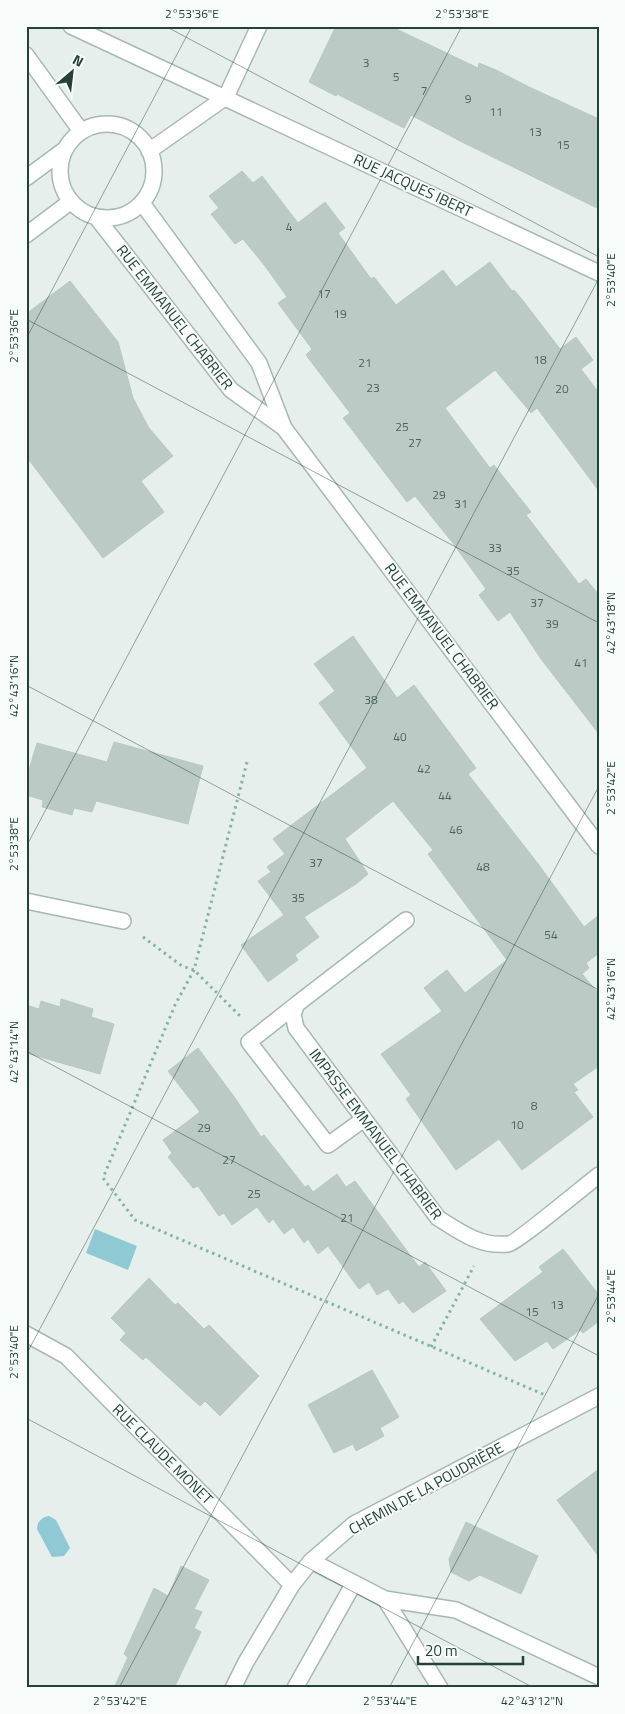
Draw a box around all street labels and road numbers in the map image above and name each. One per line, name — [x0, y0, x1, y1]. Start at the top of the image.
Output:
street label: RUE JACQUES IBERT — [350, 147, 476, 223]
street label: RUE EMMANUEL CHABRIER — [111, 240, 239, 394]
street label: RUE EMMANUEL CHABRIER — [379, 558, 505, 714]
street label: IMPASSE EMMANUEL CHABRIER — [304, 1043, 448, 1225]
street label: RUE CLAUDE MONET — [107, 1398, 219, 1510]
street label: CHEMIN DE LA POUDRIÈRE — [344, 1436, 508, 1540]

